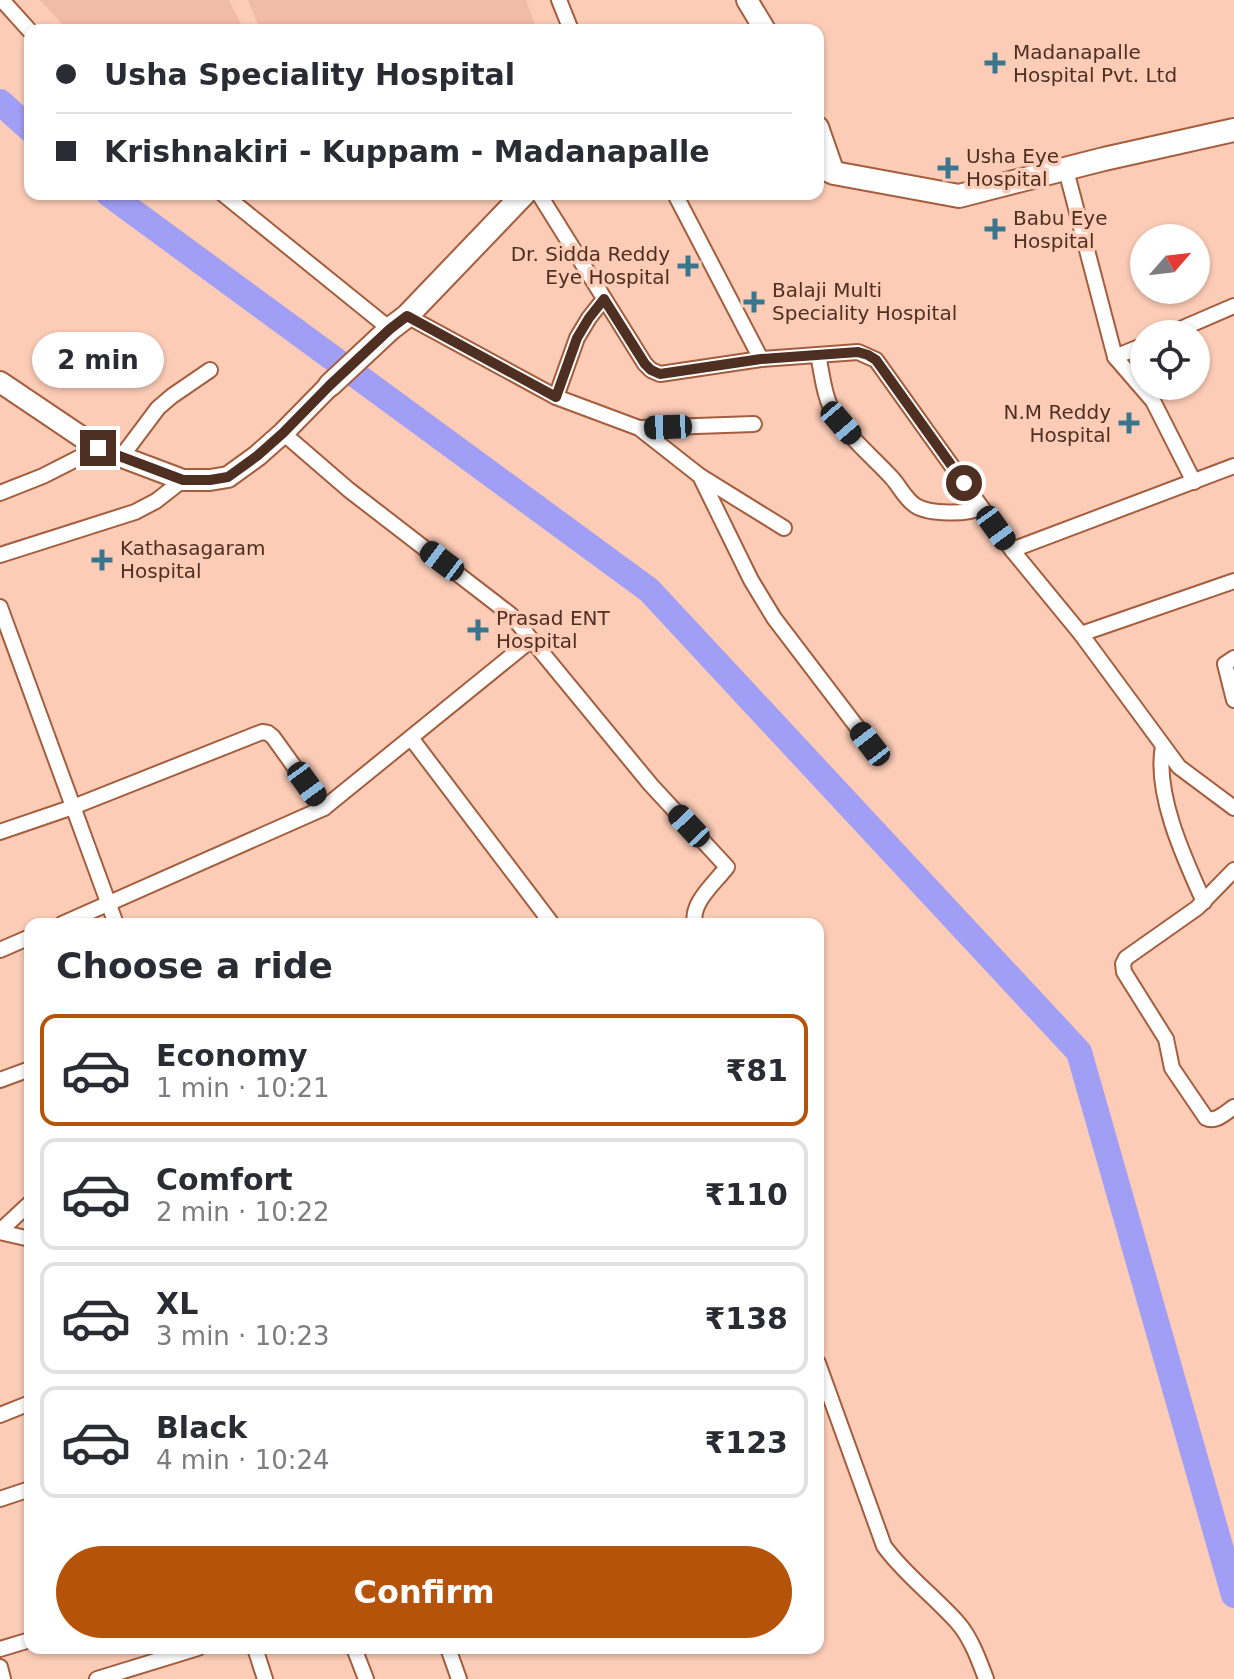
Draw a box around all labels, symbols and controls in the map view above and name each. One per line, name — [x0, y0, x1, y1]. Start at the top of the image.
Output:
place label: Madanapalle Hospital Pvt. Ltd — [1013, 40, 1177, 87]
marker: Madanapalle Hospital Pvt. Ltd — [984, 52, 1006, 74]
text: Usha Speciality Hospital — [104, 57, 515, 92]
text: Krishnakiri - Kuppam - Madanapalle — [104, 134, 710, 169]
place label: Usha Eye Hospital — [966, 144, 1059, 191]
marker: Usha Eye Hospital — [937, 157, 959, 179]
place label: Babu Eye Hospital — [1013, 206, 1107, 253]
marker: Babu Eye Hospital — [984, 218, 1006, 240]
north arrow — [1130, 224, 1210, 304]
map controls — [1130, 224, 1210, 400]
place label: Dr. Sidda Reddy Eye Hospital — [511, 242, 670, 289]
marker: Dr. Sidda Reddy Eye Hospital — [677, 255, 699, 277]
place label: Balaji Multi Speciality Hospital — [772, 278, 957, 325]
marker: Balaji Multi Speciality Hospital — [743, 291, 765, 313]
button: locate — [1130, 320, 1210, 400]
callout: 2 min — [32, 332, 164, 388]
text: 2 min — [57, 345, 139, 375]
car — [816, 397, 866, 449]
place label: N.M Reddy Hospital — [1004, 400, 1111, 447]
marker: N.M Reddy Hospital — [1118, 412, 1140, 434]
car — [644, 414, 692, 440]
route end — [80, 430, 116, 466]
route start — [946, 465, 982, 501]
car — [972, 502, 1020, 554]
place label: Kathasagaram Hospital — [120, 536, 265, 583]
car — [416, 537, 468, 585]
marker: Kathasagaram Hospital — [91, 549, 113, 571]
place label: Prasad ENT Hospital — [496, 606, 611, 653]
marker: Prasad ENT Hospital — [467, 619, 489, 641]
car — [846, 718, 894, 770]
car — [283, 758, 331, 810]
car — [664, 800, 714, 852]
text: Choose a ride — [56, 945, 333, 986]
icon: car — [60, 1034, 132, 1106]
text: Economy — [156, 1038, 308, 1073]
text: ₹81 — [725, 1053, 788, 1088]
text: 1 min · 10:21 — [156, 1073, 330, 1103]
icon: car — [60, 1158, 132, 1230]
text: Comfort — [156, 1162, 293, 1197]
text: ₹110 — [705, 1177, 788, 1212]
text: 2 min · 10:22 — [156, 1197, 330, 1227]
icon: car — [60, 1282, 132, 1354]
text: XL — [156, 1286, 198, 1321]
text: ₹138 — [705, 1301, 788, 1336]
text: 3 min · 10:23 — [156, 1321, 330, 1351]
icon: car — [60, 1406, 132, 1478]
text: Black — [156, 1410, 247, 1445]
text: ₹123 — [705, 1425, 788, 1460]
text: 4 min · 10:24 — [156, 1445, 330, 1475]
button: Confirm — [56, 1546, 792, 1638]

